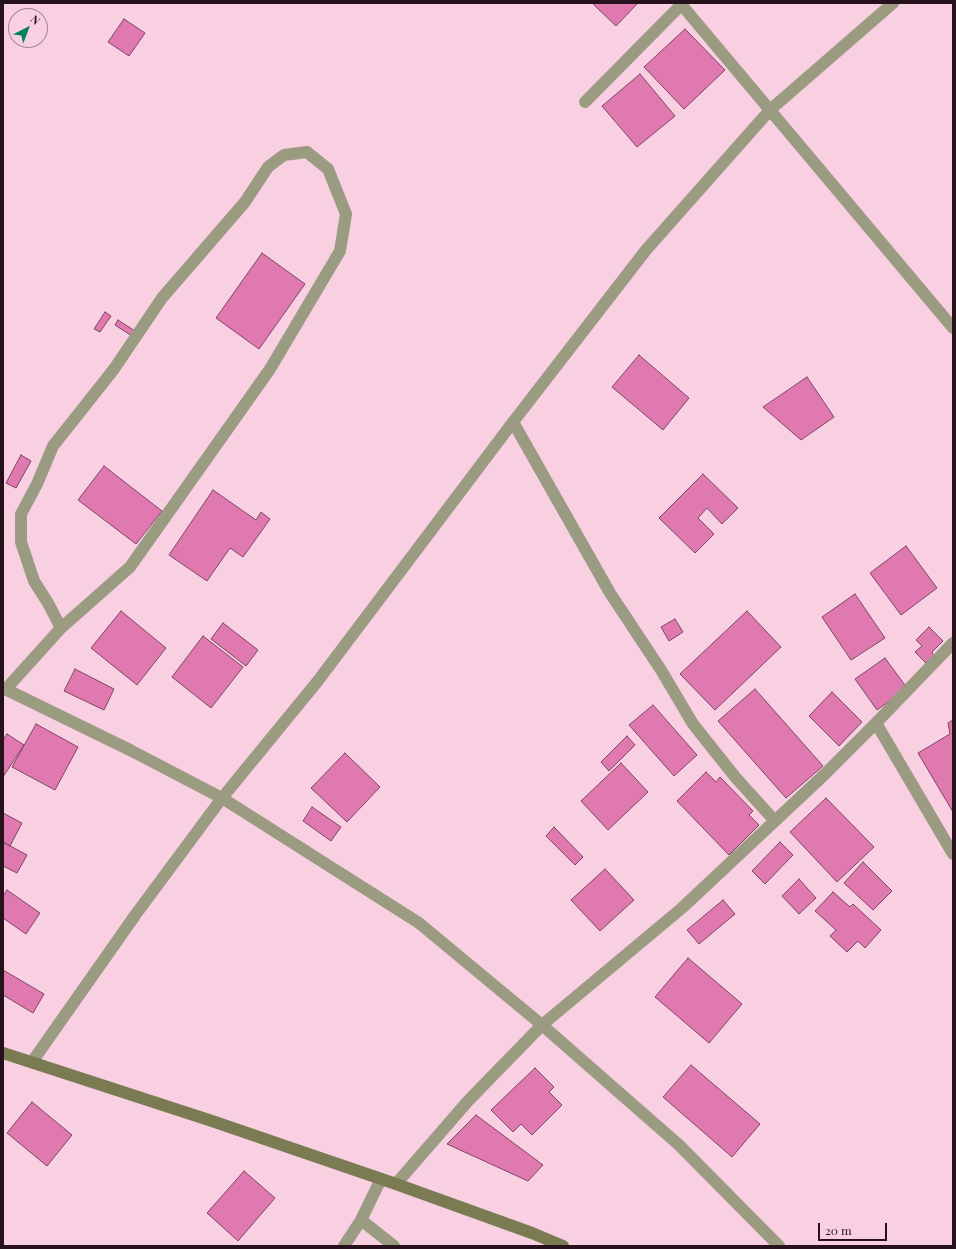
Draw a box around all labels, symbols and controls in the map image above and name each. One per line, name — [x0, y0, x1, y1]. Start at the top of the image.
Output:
north arrow — [8, 8, 48, 48]
text: N — [28, 11, 44, 28]
scale bar — [820, 1215, 889, 1241]
text: 20 m — [825, 1222, 852, 1238]

